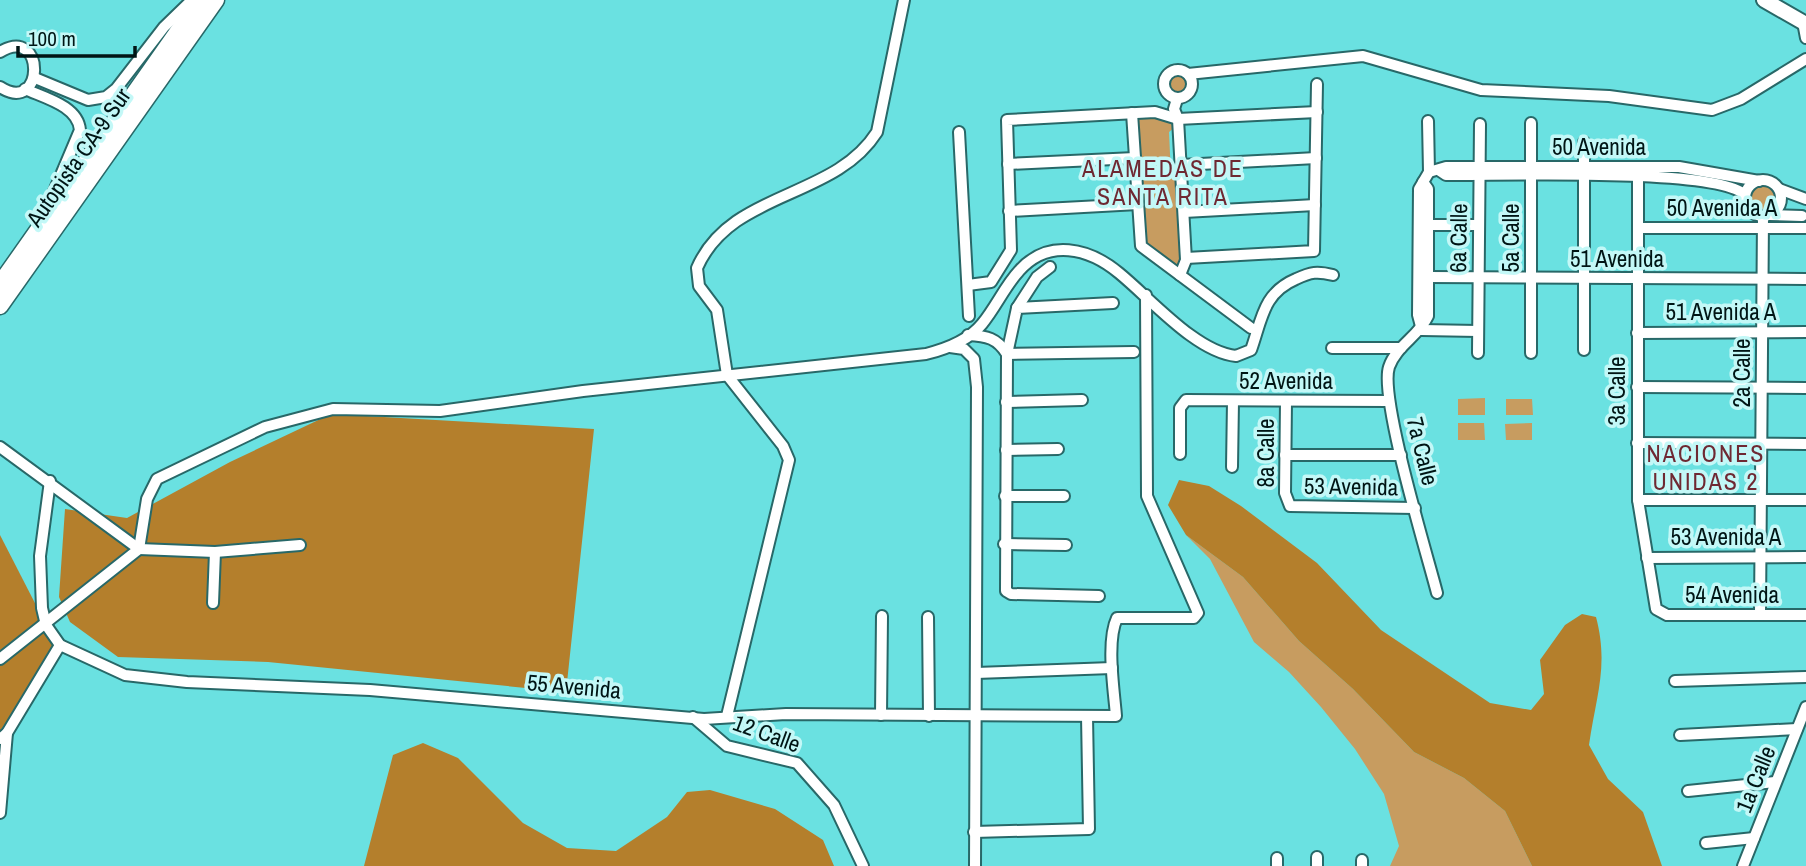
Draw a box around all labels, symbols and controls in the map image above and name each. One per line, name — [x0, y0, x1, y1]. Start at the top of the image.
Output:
scale bar — [18, 14, 135, 58]
text: 100 m — [28, 24, 76, 53]
street label: Autopista CA-9 Sur — [18, 81, 138, 233]
street label: 50 Avenida — [1552, 131, 1647, 162]
district label: ALAMEDAS DE SANTA RITA — [1081, 152, 1244, 212]
street label: 50 Avenida A — [1667, 192, 1778, 223]
street label: 6a Calle — [1442, 203, 1474, 273]
street label: 5a Calle — [1495, 203, 1526, 273]
street label: 51 Avenida — [1570, 243, 1665, 274]
street label: 51 Avenida A — [1666, 296, 1777, 327]
street label: 2a Calle — [1726, 338, 1757, 408]
street label: 3a Calle — [1601, 356, 1632, 426]
street label: 52 Avenida — [1239, 365, 1334, 396]
street label: 7a Calle — [1400, 414, 1446, 488]
street label: 8a Calle — [1250, 418, 1281, 488]
district label: NACIONES UNIDAS 2 — [1647, 437, 1765, 497]
street label: 53 Avenida — [1304, 470, 1399, 502]
street label: 53 Avenida A — [1671, 521, 1782, 552]
street label: 54 Avenida — [1685, 579, 1780, 610]
street label: 55 Avenida — [526, 666, 623, 706]
street label: 12 Calle — [729, 707, 805, 759]
street label: 1a Calle — [1728, 741, 1782, 817]

